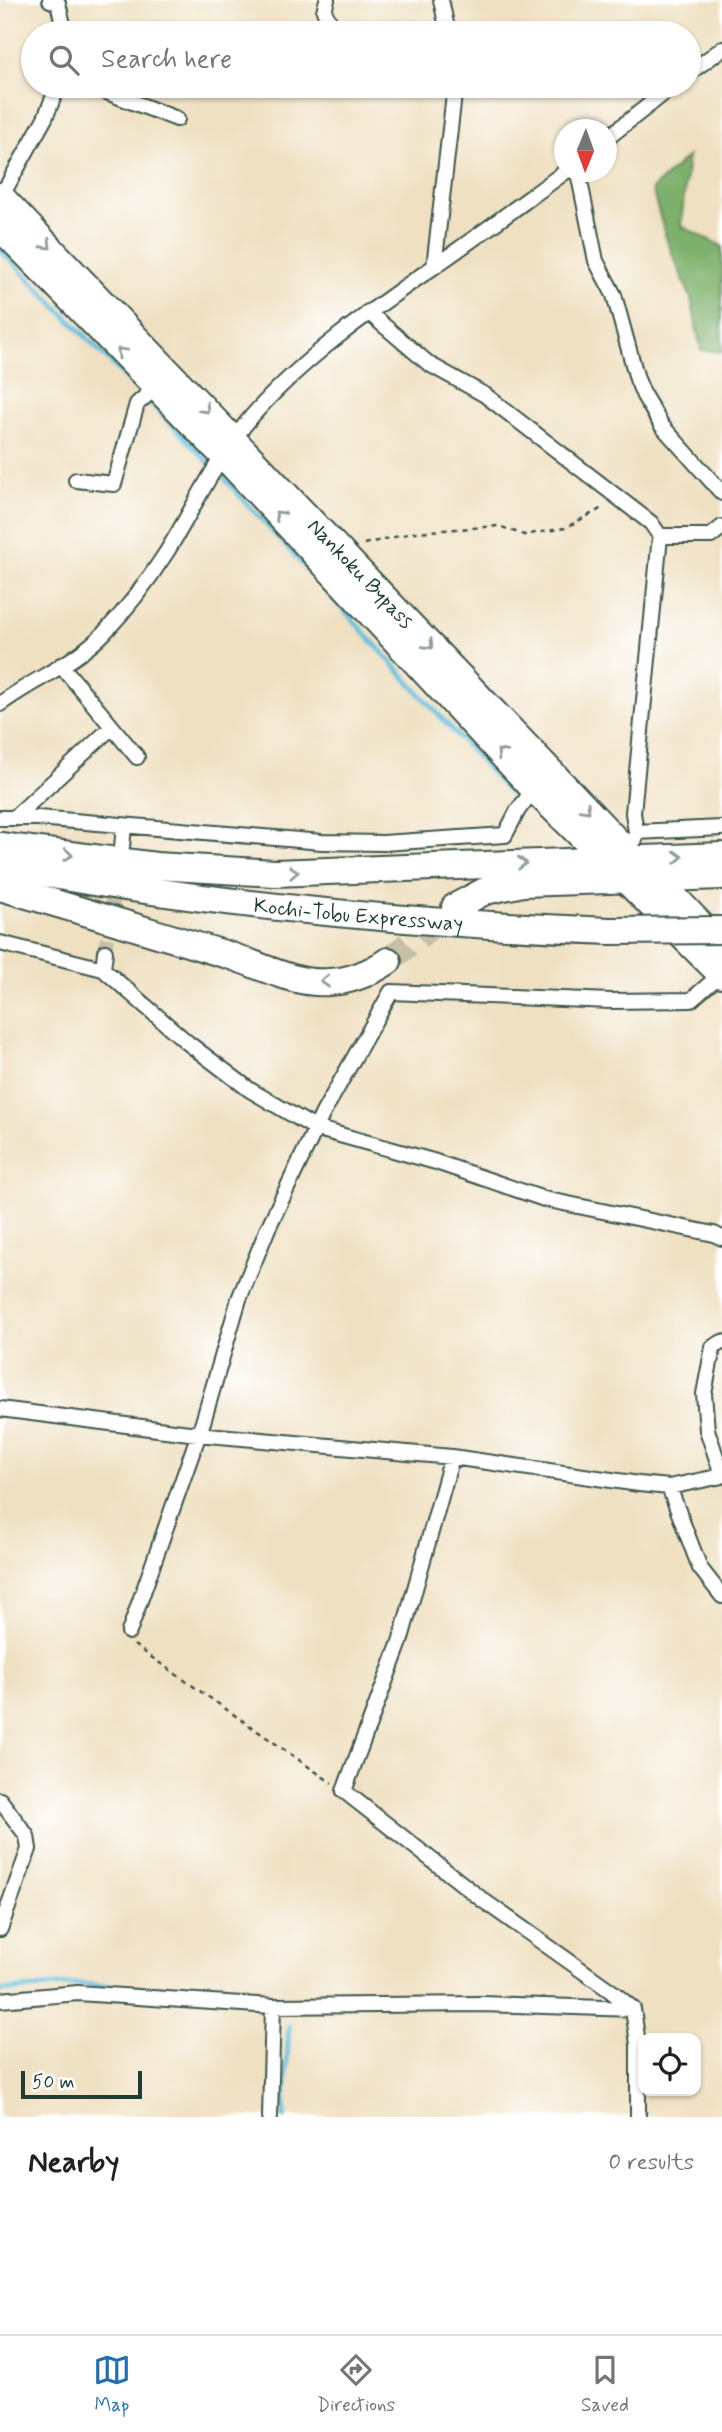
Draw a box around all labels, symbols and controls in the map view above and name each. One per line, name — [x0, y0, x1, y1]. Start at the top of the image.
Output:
search box — [21, 21, 701, 98]
icon: search — [45, 41, 83, 79]
text: Search here — [101, 43, 232, 77]
north arrow — [554, 119, 617, 182]
one-way arrow — [39, 237, 52, 250]
one-way arrow — [116, 347, 129, 360]
one-way arrow — [196, 401, 209, 414]
one-way arrow — [275, 510, 288, 523]
street label: Nankoku Bypass — [301, 513, 419, 635]
one-way arrow — [421, 637, 434, 650]
one-way arrow — [497, 748, 510, 761]
one-way arrow — [578, 801, 591, 814]
one-way arrow — [62, 847, 74, 862]
one-way arrow — [672, 850, 683, 865]
one-way arrow — [516, 856, 527, 871]
one-way arrow — [289, 864, 300, 879]
street label: Kochi-Tobu Expressway — [252, 892, 464, 938]
one-way arrow — [319, 973, 329, 989]
map controls — [638, 2033, 701, 2096]
button: locate — [638, 2033, 701, 2096]
scale bar — [21, 2068, 142, 2100]
text: 50 m — [32, 2070, 75, 2095]
text: Nearby — [28, 2143, 119, 2182]
text: 0 results — [608, 2148, 694, 2178]
tab: Map — [93, 2351, 131, 2418]
tab: Directions — [317, 2351, 395, 2418]
tab: Saved — [581, 2351, 629, 2418]

